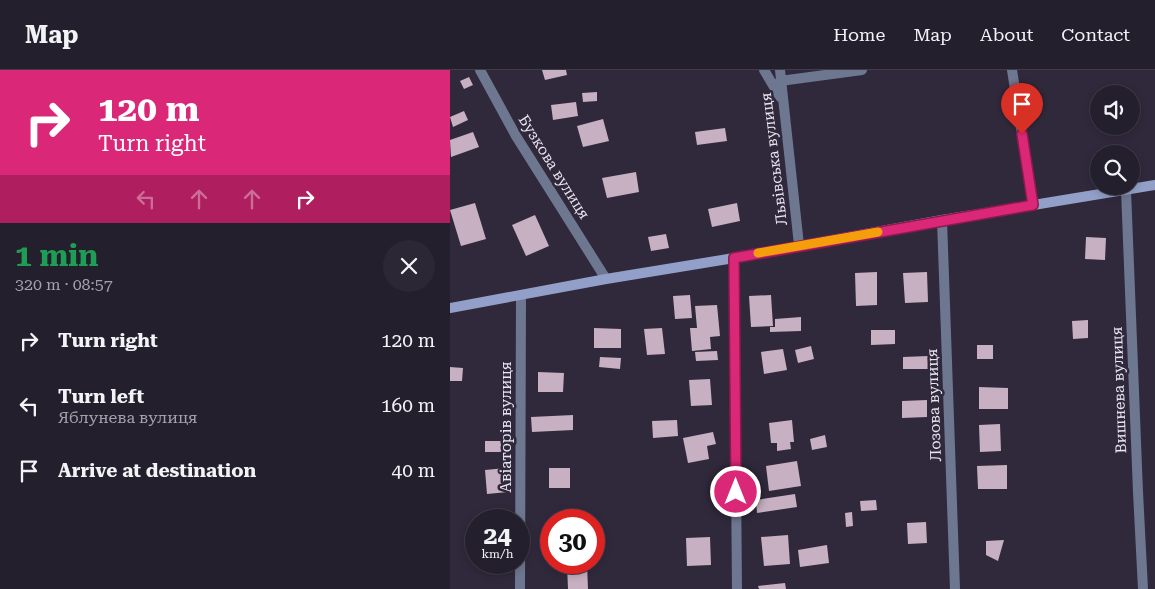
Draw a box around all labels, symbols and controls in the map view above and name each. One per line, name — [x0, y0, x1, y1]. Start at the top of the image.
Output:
text: Map — [25, 21, 79, 49]
text: Home — [833, 24, 885, 45]
text: Map — [913, 24, 952, 45]
text: About — [980, 24, 1033, 45]
text: Contact — [1061, 24, 1130, 45]
pin — [1001, 83, 1043, 134]
map controls — [1090, 85, 1140, 195]
button: sound — [1090, 85, 1140, 135]
text: 120 m — [98, 89, 199, 130]
icon: right — [15, 90, 80, 155]
icon: arrive — [1008, 90, 1036, 118]
street label: Львівська вулиця — [757, 92, 791, 226]
street label: Бузкова вулиця — [515, 112, 593, 222]
text: Turn right — [98, 131, 206, 156]
button: search — [1090, 145, 1140, 195]
icon: left — [132, 185, 160, 213]
icon: ahead — [185, 185, 213, 213]
icon: ahead — [238, 185, 266, 213]
icon: right — [291, 185, 319, 213]
text: 1 min — [15, 238, 98, 273]
button: close — [383, 240, 435, 292]
text: 320 m · 08:57 — [15, 275, 113, 294]
street label: Вишнева вулиця — [1108, 326, 1130, 454]
icon: right — [15, 327, 43, 355]
text: Turn right — [58, 329, 158, 352]
text: 120 m — [381, 329, 435, 352]
street label: Лозова вулиця — [923, 348, 945, 462]
street label: Авіаторів вулиця — [497, 361, 515, 493]
text: Turn left — [58, 385, 144, 408]
icon: left — [15, 392, 43, 420]
text: 160 m — [381, 394, 435, 417]
text: Яблунева вулиця — [58, 408, 198, 427]
icon: arrive — [15, 457, 43, 485]
text: Arrive at destination — [58, 459, 256, 482]
text: 40 m — [392, 459, 435, 482]
position arrow — [709, 465, 761, 517]
speed limit sign: 30 — [540, 509, 605, 574]
text: 24 — [483, 521, 512, 550]
text: km/h — [481, 547, 514, 561]

